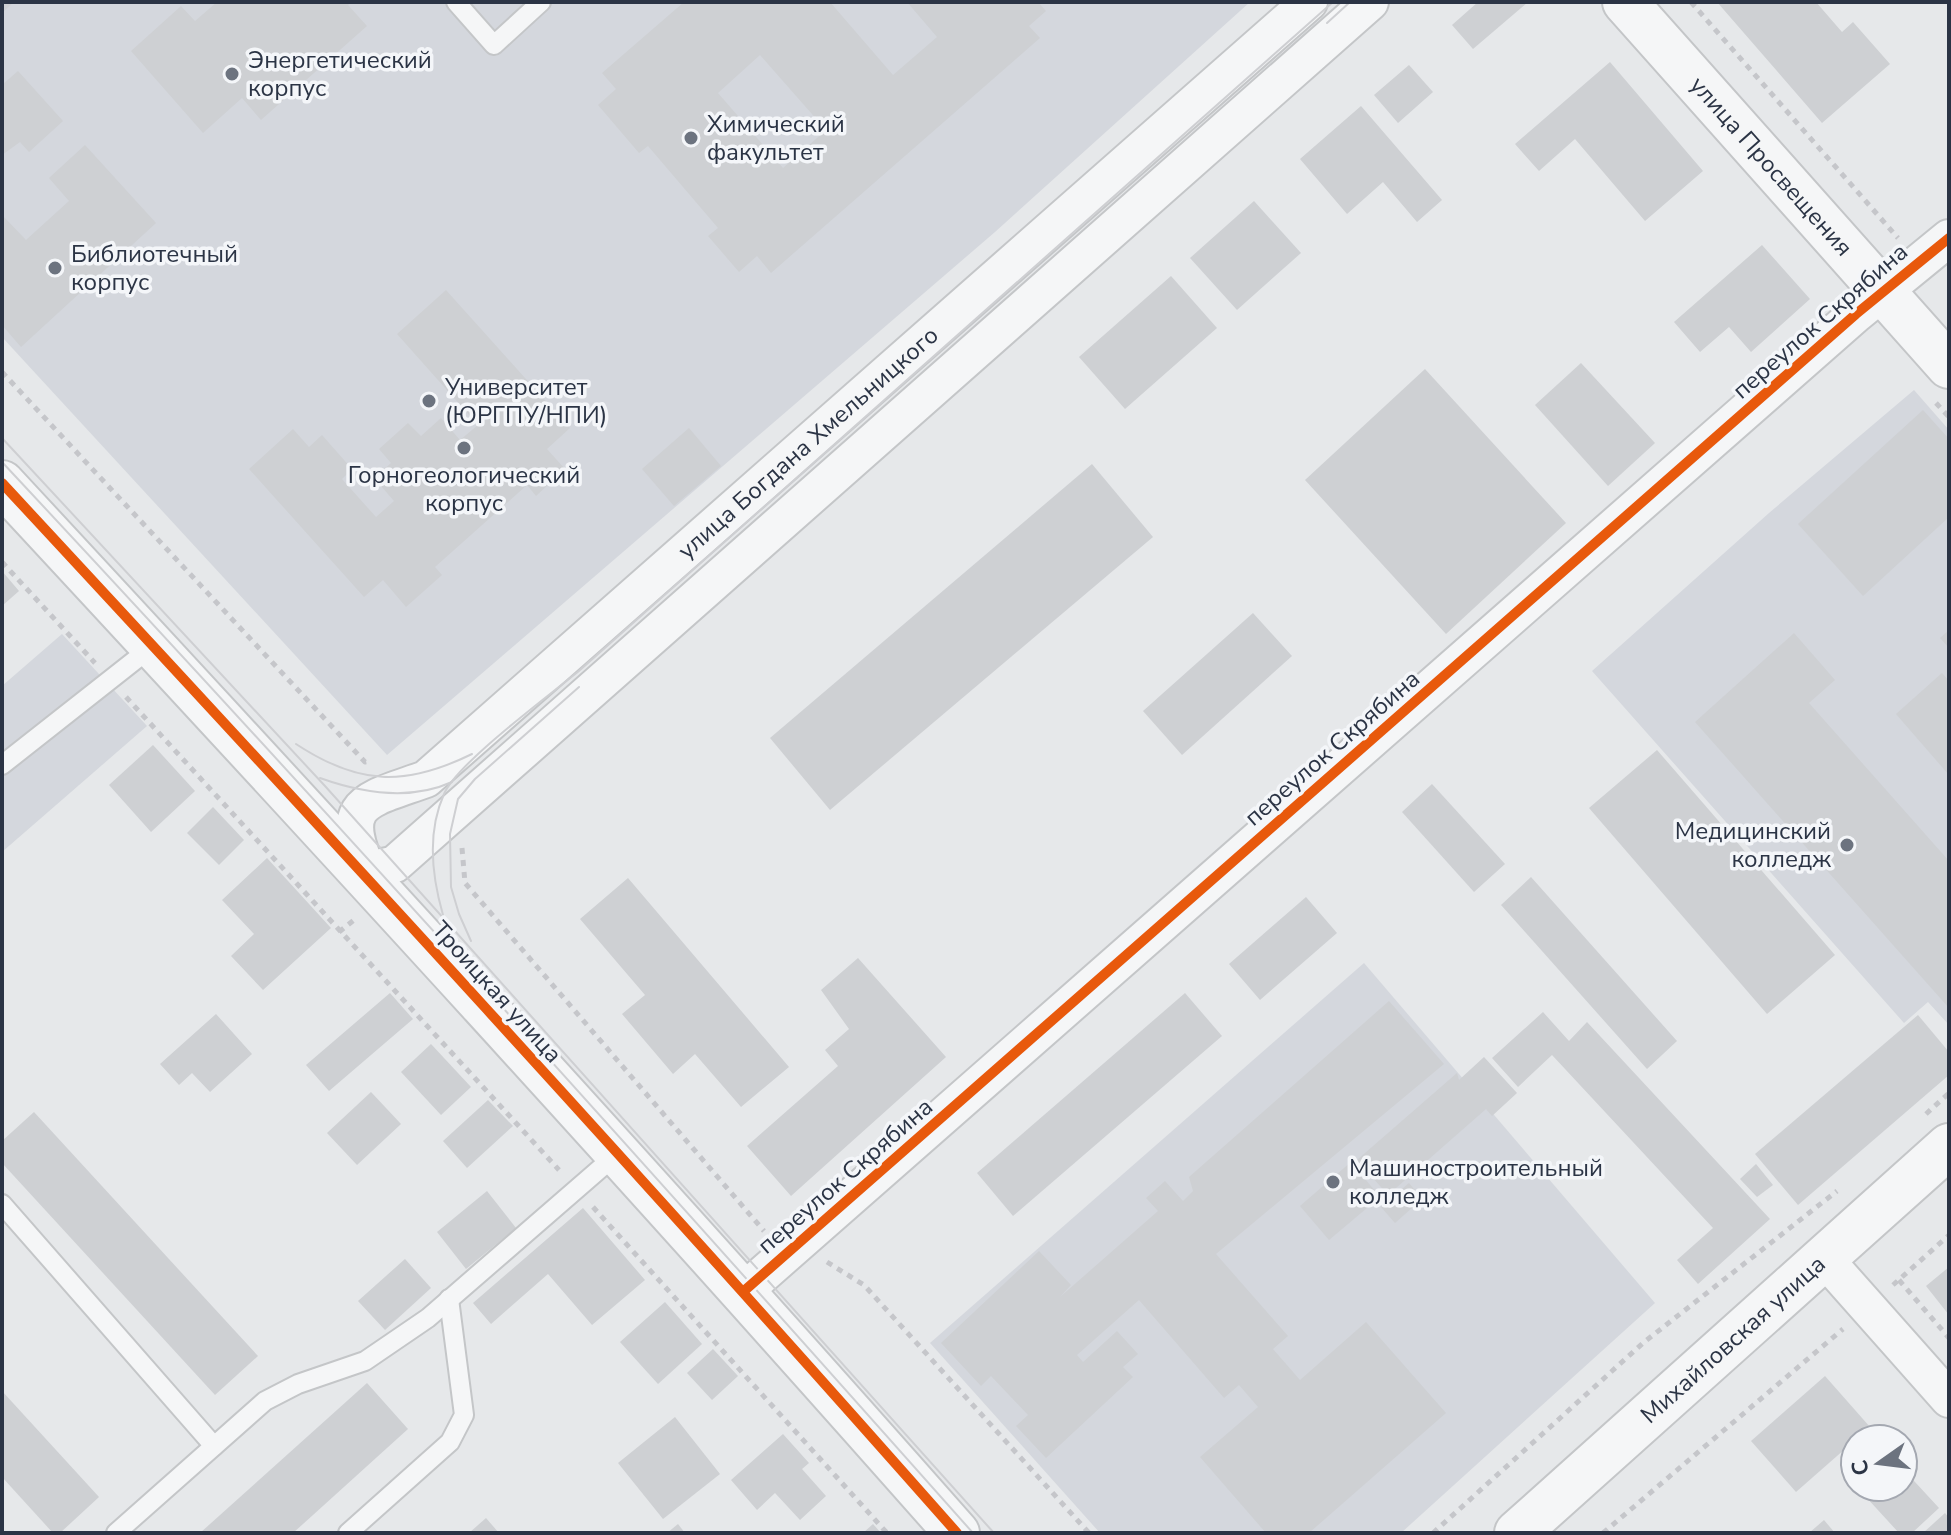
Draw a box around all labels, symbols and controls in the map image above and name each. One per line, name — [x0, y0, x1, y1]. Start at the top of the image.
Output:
place label: Энергетический корпус — [248, 44, 432, 104]
marker: Энергетический корпус — [223, 65, 241, 83]
street label: улица Просвещения — [1683, 70, 1860, 263]
place label: Химический факультет — [707, 108, 845, 168]
marker: Химический факультет — [682, 129, 700, 147]
street label: переулок Скрябина — [1725, 236, 1915, 406]
place label: Библиотечный корпус — [71, 238, 238, 298]
marker: Библиотечный корпус — [46, 259, 64, 277]
street label: улица Богдана Хмельницкого — [671, 319, 945, 566]
place label: Университет (ЮРГПУ/НПИ) — [444, 371, 607, 431]
marker: Университет (ЮРГПУ/НПИ) — [420, 392, 438, 410]
marker: Горногеологический корпус — [455, 439, 473, 457]
place label: Горногеологический корпус — [348, 459, 580, 519]
street label: переулок Скрябина — [1237, 663, 1427, 833]
place label: Медицинский колледж — [1675, 815, 1831, 875]
marker: Медицинский колледж — [1838, 836, 1856, 854]
street label: Троицкая улица — [425, 914, 569, 1070]
street label: переулок Скрябина — [750, 1091, 940, 1261]
place label: Машиностроительный колледж — [1349, 1152, 1603, 1212]
marker: Машиностроительный колледж — [1324, 1173, 1342, 1191]
street label: Михайловская улица — [1634, 1248, 1832, 1431]
north arrow — [1839, 1423, 1919, 1503]
text: С — [1844, 1457, 1877, 1478]

